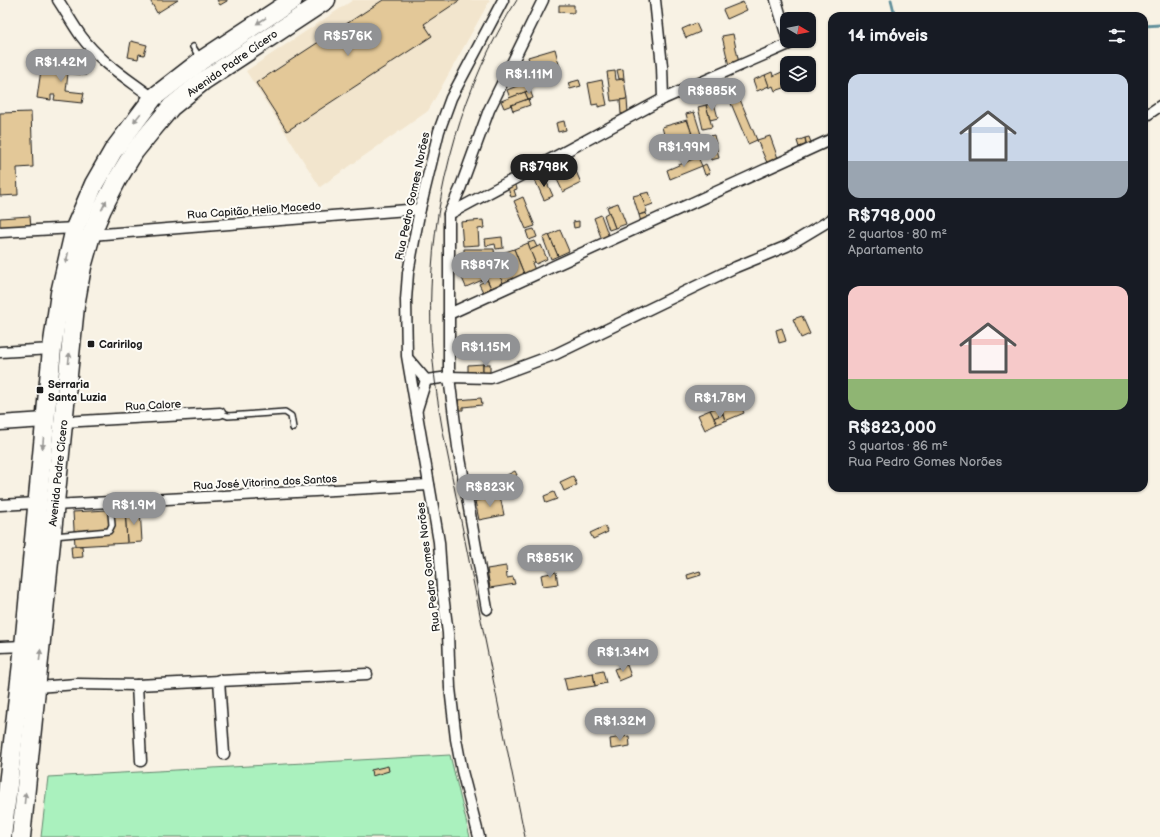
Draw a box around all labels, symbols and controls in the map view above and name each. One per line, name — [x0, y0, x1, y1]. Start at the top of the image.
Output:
north arrow — [780, 12, 816, 48]
map controls — [780, 12, 816, 92]
one-way arrow — [255, 18, 266, 25]
pin: R$576K — [315, 23, 381, 57]
icon: filters — [1106, 25, 1128, 47]
text: 14 imóveis — [848, 26, 928, 46]
street label: Avenida Padre Cícero — [185, 27, 280, 100]
text: R$576K — [324, 28, 372, 44]
pin: R$1.42M — [24, 49, 98, 83]
text: R$1.42M — [35, 54, 87, 70]
button: layers — [780, 56, 816, 92]
pin: R$1.11M — [492, 61, 566, 95]
text: R$1.11M — [505, 66, 553, 82]
pin: R$885K — [679, 78, 745, 112]
text: R$885K — [687, 83, 737, 99]
icon: home — [952, 100, 1024, 172]
one-way arrow — [132, 113, 141, 124]
street label: Rua Pedro Gomes Norões — [393, 130, 433, 261]
pin: R$1.99M — [647, 134, 721, 168]
text: R$1.99M — [658, 139, 710, 155]
pin: R$798K — [511, 154, 577, 188]
text: R$798K — [520, 159, 568, 175]
street label: Rua Capitão Helio Macedo — [187, 199, 321, 222]
one-way arrow — [101, 200, 107, 211]
text: R$798,000 — [848, 206, 936, 226]
text: 2 quartos · 80 m² — [848, 226, 947, 242]
text: Apartamento — [848, 242, 923, 258]
one-way arrow — [64, 252, 70, 265]
pin: R$897K — [452, 252, 518, 286]
text: R$897K — [461, 257, 509, 273]
icon: home — [952, 312, 1024, 384]
pin: R$1.15M — [449, 334, 523, 368]
place label: Caririlog — [99, 338, 143, 351]
marker: Caririlog — [86, 339, 96, 349]
text: R$1.15M — [461, 339, 511, 355]
one-way arrow — [66, 352, 72, 364]
place label: Serraria Santa Luzia — [48, 378, 107, 404]
marker: Serraria Santa Luzia — [35, 385, 45, 395]
pin: R$1.78M — [683, 385, 757, 419]
text: R$1.78M — [694, 390, 746, 406]
street label: Rua Calore — [125, 398, 182, 413]
text: R$823,000 — [848, 418, 936, 438]
street label: Avenida Padre Cícero — [46, 419, 71, 527]
one-way arrow — [39, 437, 46, 449]
text: 3 quartos · 86 m² — [848, 438, 948, 454]
text: Rua Pedro Gomes Norões — [848, 454, 1002, 470]
street label: Rua José Vitorino dos Santos — [193, 472, 338, 493]
pin: R$823K — [457, 474, 523, 508]
text: R$823K — [465, 479, 515, 495]
pin: R$1.9M — [101, 492, 167, 526]
text: R$1.9M — [112, 497, 156, 513]
street label: Rua Pedro Gomes Norões — [414, 501, 443, 632]
pin: R$851K — [517, 545, 583, 579]
text: R$851K — [526, 550, 574, 566]
pin: R$1.34M — [586, 639, 660, 673]
text: R$1.34M — [597, 644, 649, 660]
one-way arrow — [36, 649, 43, 661]
pin: R$1.32M — [583, 708, 657, 742]
text: R$1.32M — [594, 713, 646, 729]
one-way arrow — [22, 792, 28, 804]

